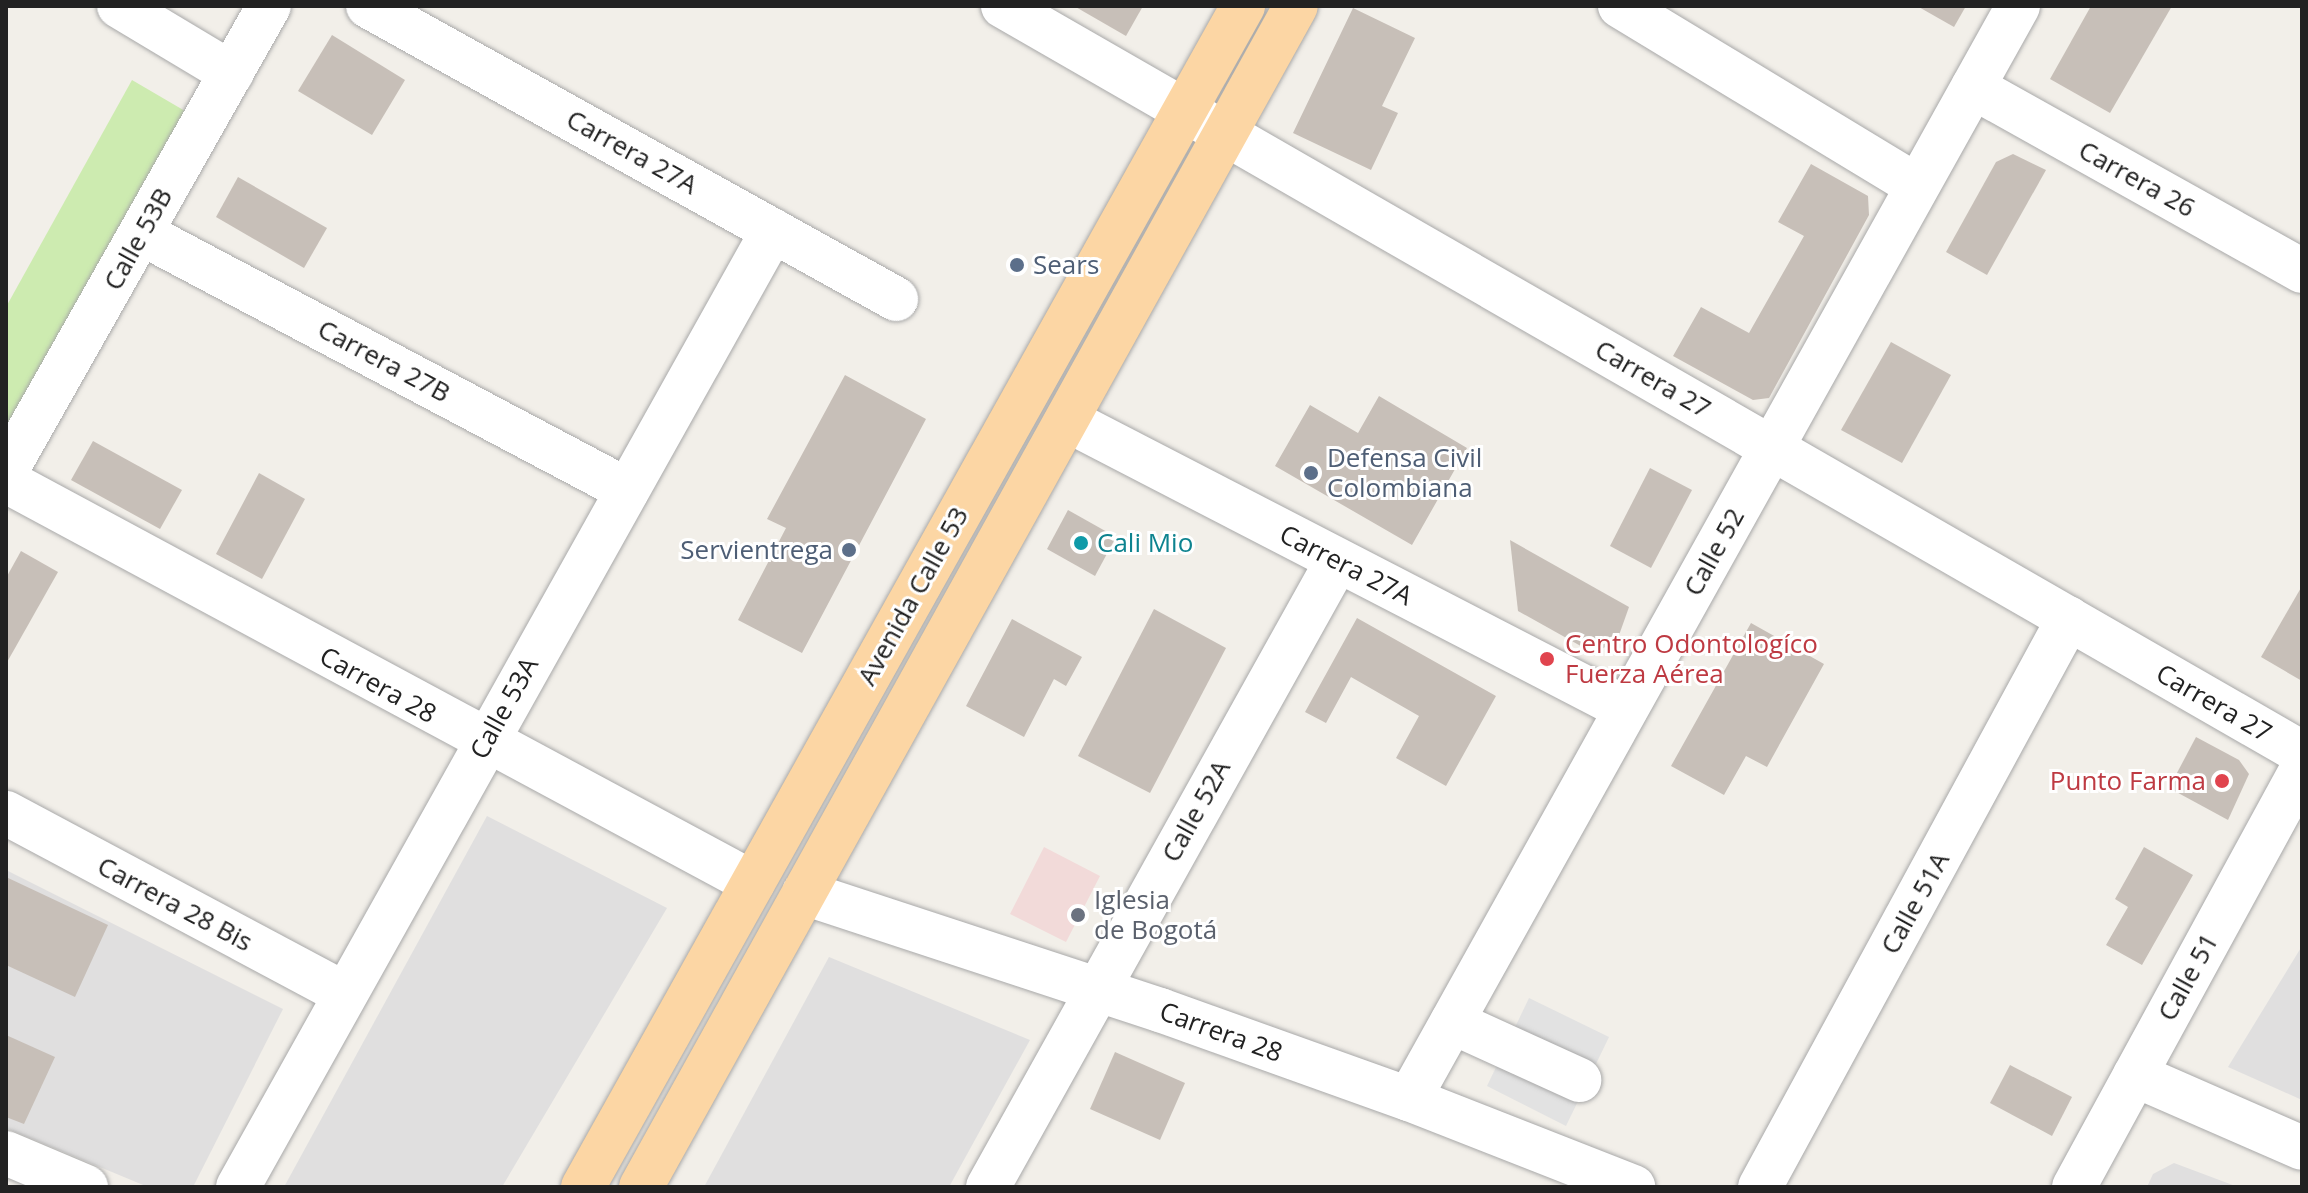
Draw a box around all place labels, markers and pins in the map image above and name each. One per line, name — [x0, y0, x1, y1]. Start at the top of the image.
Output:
place label: Sears — [1033, 249, 1099, 281]
marker: Sears — [1008, 256, 1026, 274]
place label: Defensa Civil Colombiana — [1327, 442, 1482, 504]
marker: Defensa Civil Colombiana — [1302, 464, 1320, 482]
place label: Cali Mio — [1097, 527, 1193, 559]
place label: Servientrega — [680, 534, 833, 566]
marker: Cali Mio — [1072, 534, 1090, 552]
marker: Servientrega — [840, 541, 858, 559]
place label: Centro Odontologíco Fuerza Aérea — [1565, 628, 1818, 690]
marker: Centro Odontologíco Fuerza Aérea — [1536, 648, 1558, 670]
place label: Punto Farma — [2050, 765, 2206, 797]
marker: Punto Farma — [2213, 772, 2231, 790]
place label: Iglesia de Bogotá — [1094, 884, 1217, 946]
marker: Iglesia de Bogotá — [1069, 906, 1087, 924]

